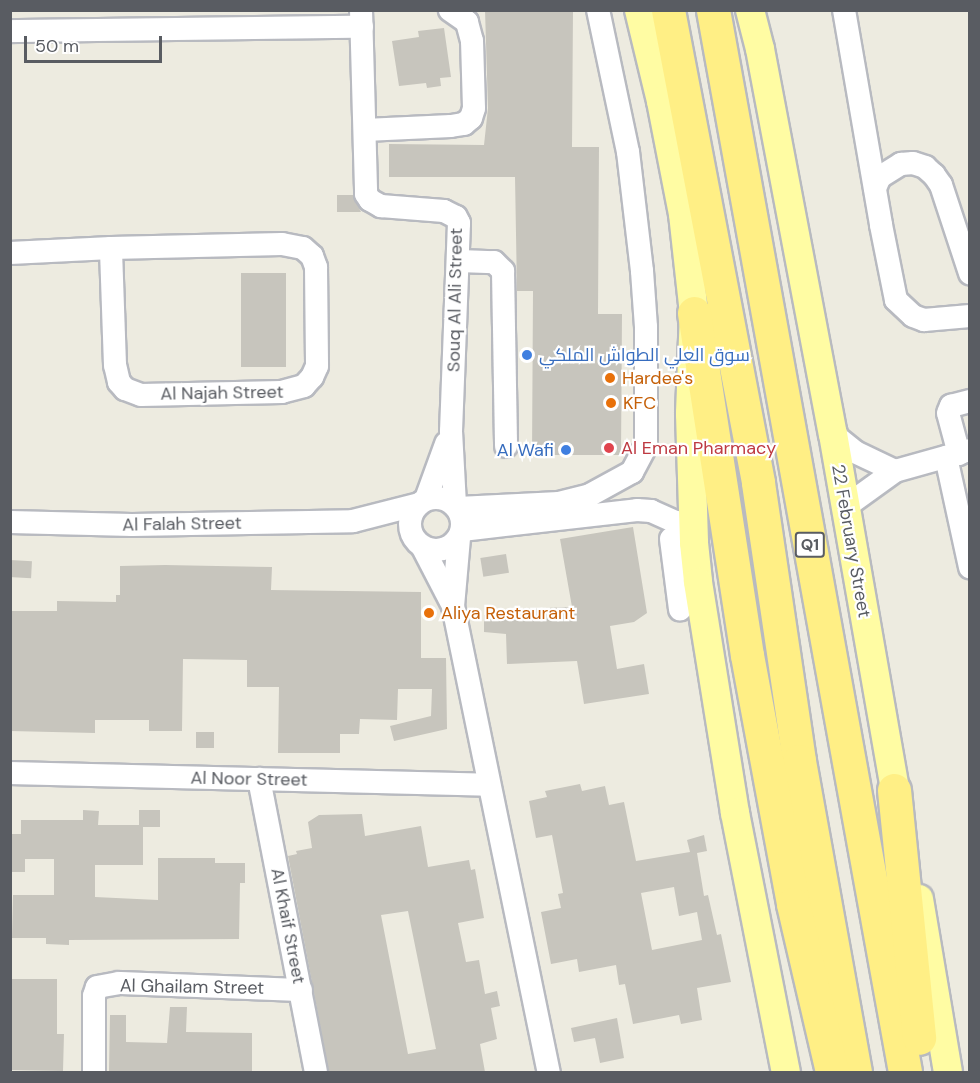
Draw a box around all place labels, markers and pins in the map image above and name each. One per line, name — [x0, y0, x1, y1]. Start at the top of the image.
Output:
place label: سوق العلي الطواش الملكي — [539, 344, 750, 366]
marker: سوق العلي الطواش الملكي — [520, 348, 534, 362]
place label: Hardee's — [622, 367, 693, 389]
marker: Hardee's — [603, 371, 617, 385]
place label: KFC — [623, 392, 656, 414]
marker: KFC — [604, 396, 618, 410]
place label: Al Eman Pharmacy — [621, 437, 776, 459]
place label: Al Wafi — [497, 439, 554, 461]
marker: Al Eman Pharmacy — [602, 441, 616, 455]
marker: Al Wafi — [559, 443, 573, 457]
place label: Aliya Restaurant — [441, 602, 575, 624]
marker: Aliya Restaurant — [422, 606, 436, 620]

